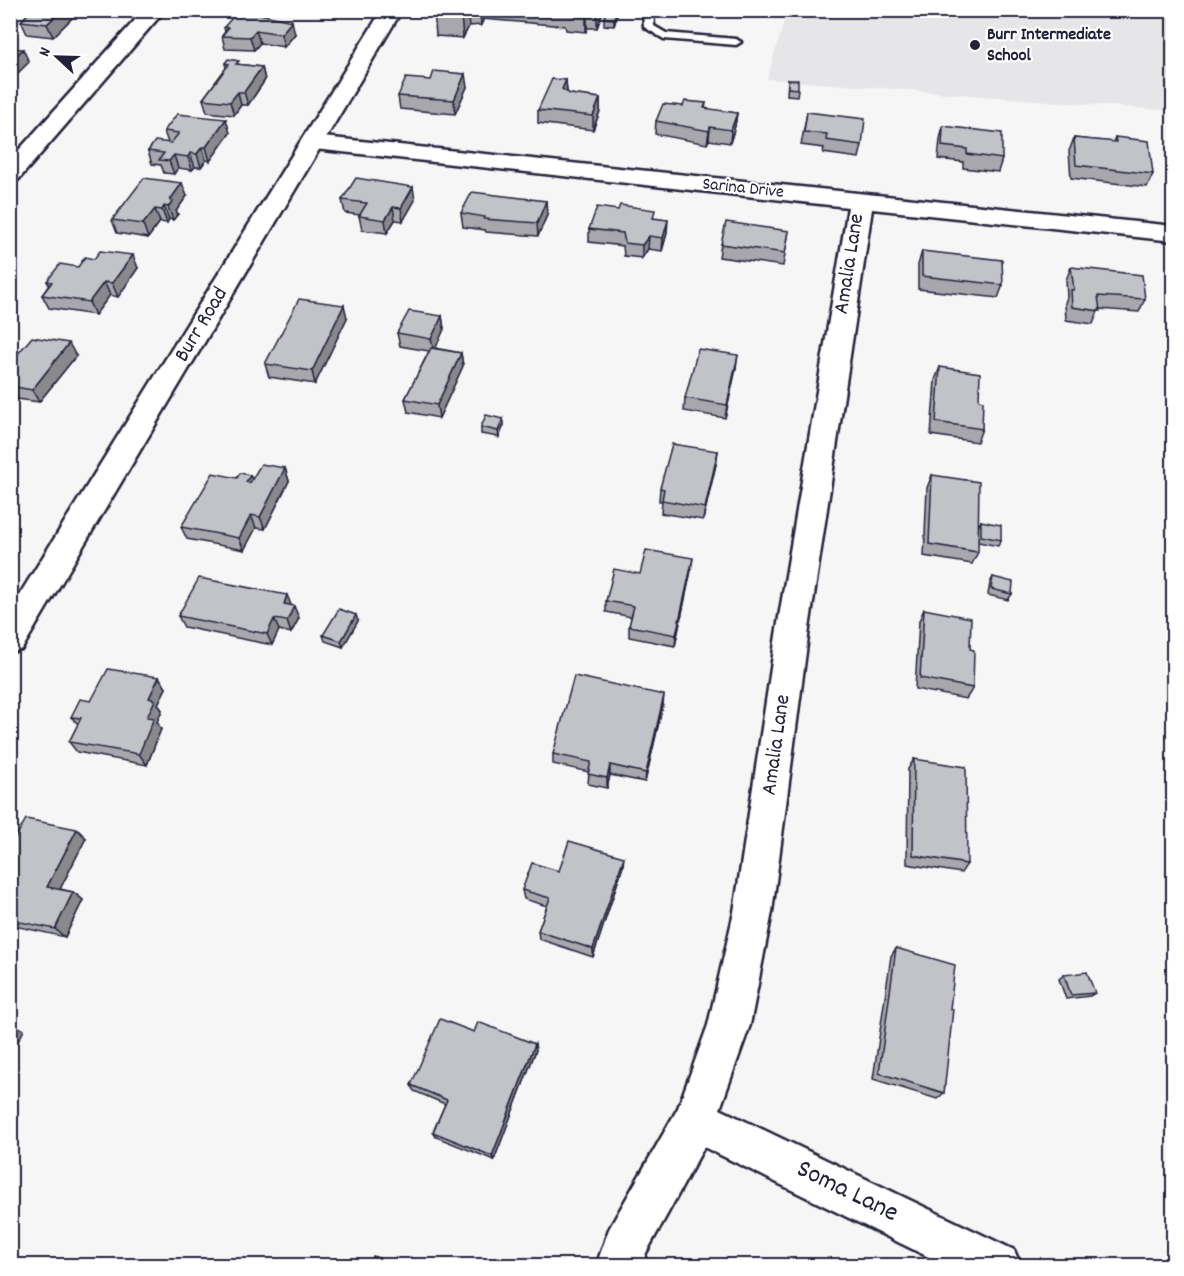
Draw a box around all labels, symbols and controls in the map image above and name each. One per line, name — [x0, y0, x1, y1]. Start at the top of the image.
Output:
place label: Burr Intermediate School — [987, 23, 1111, 69]
north arrow — [27, 27, 87, 87]
marker: Burr Intermediate School — [968, 38, 982, 52]
text: N — [33, 44, 58, 60]
street label: Sarina Drive — [701, 172, 785, 206]
street label: Amalia Lane — [827, 212, 873, 316]
street label: Burr Road — [167, 282, 237, 368]
street label: Amalia Lane — [755, 693, 799, 797]
street label: Soma Lane — [789, 1150, 905, 1234]

